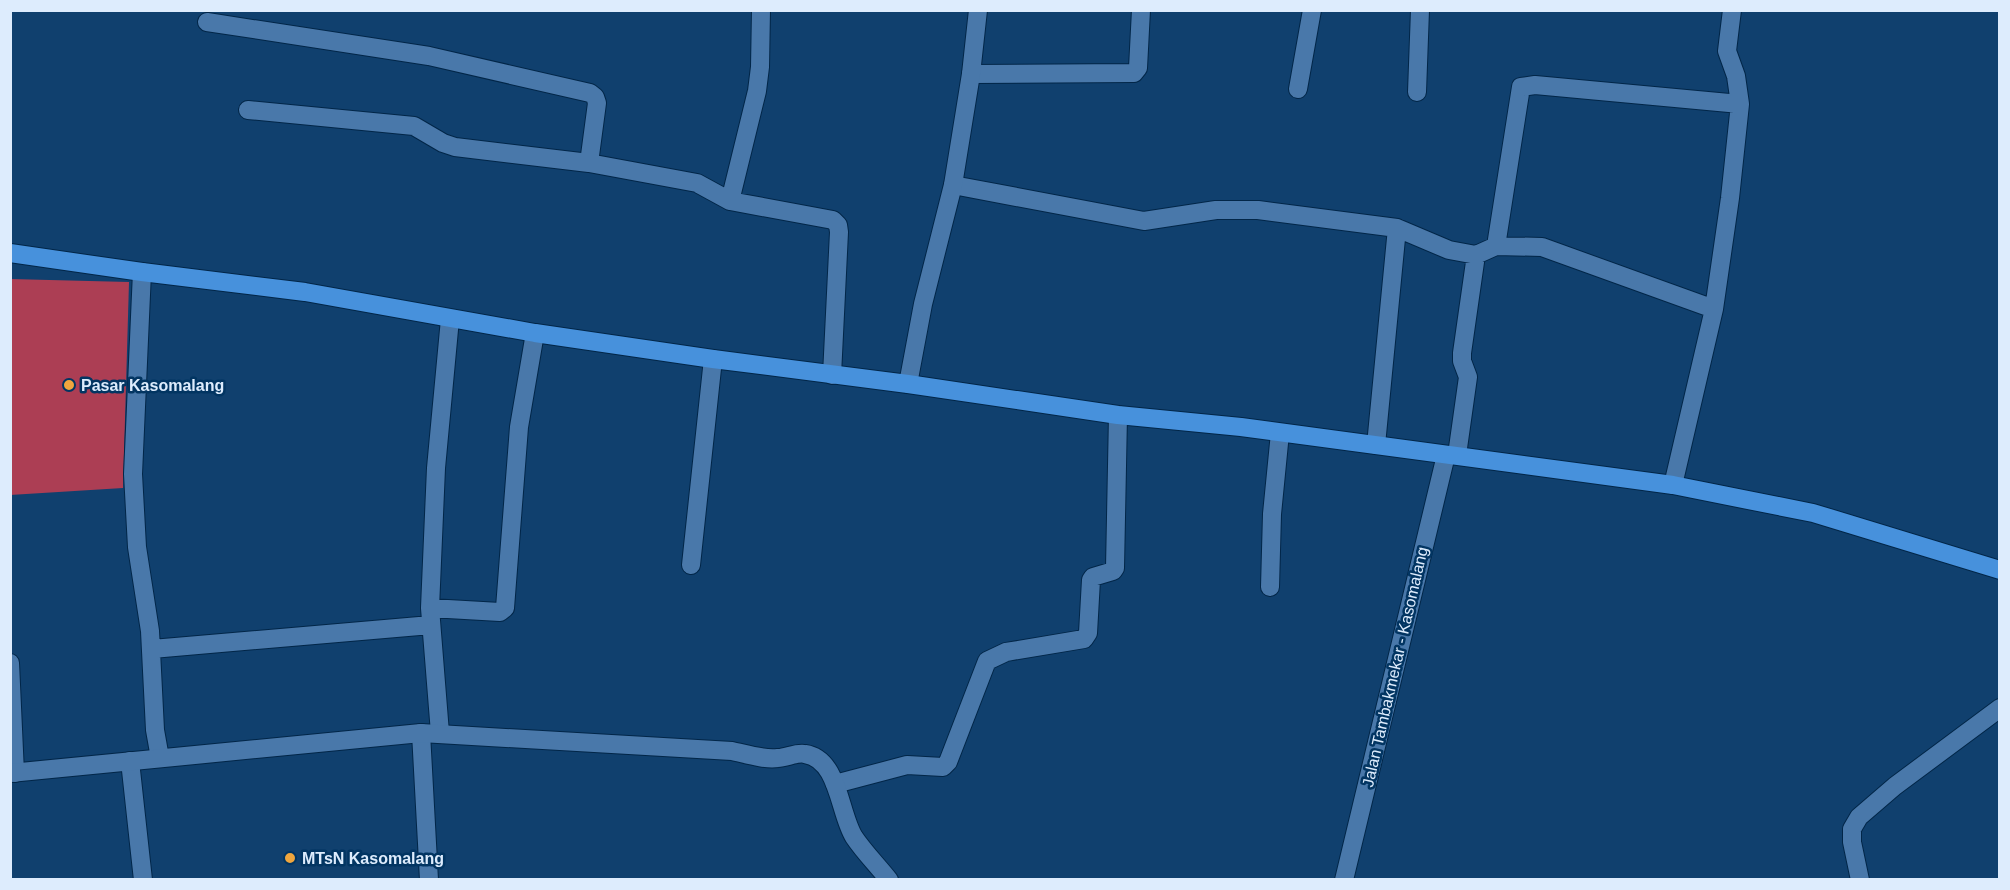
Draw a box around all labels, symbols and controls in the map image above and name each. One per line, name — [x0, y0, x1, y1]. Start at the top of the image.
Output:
place label: Pasar Kasomalang — [81, 377, 224, 394]
marker: Pasar Kasomalang — [62, 378, 76, 392]
street label: Jalan Tambakmekar - Kasomalang — [1359, 545, 1431, 789]
place label: MTsN Kasomalang — [302, 850, 444, 867]
marker: MTsN Kasomalang — [283, 851, 297, 865]

